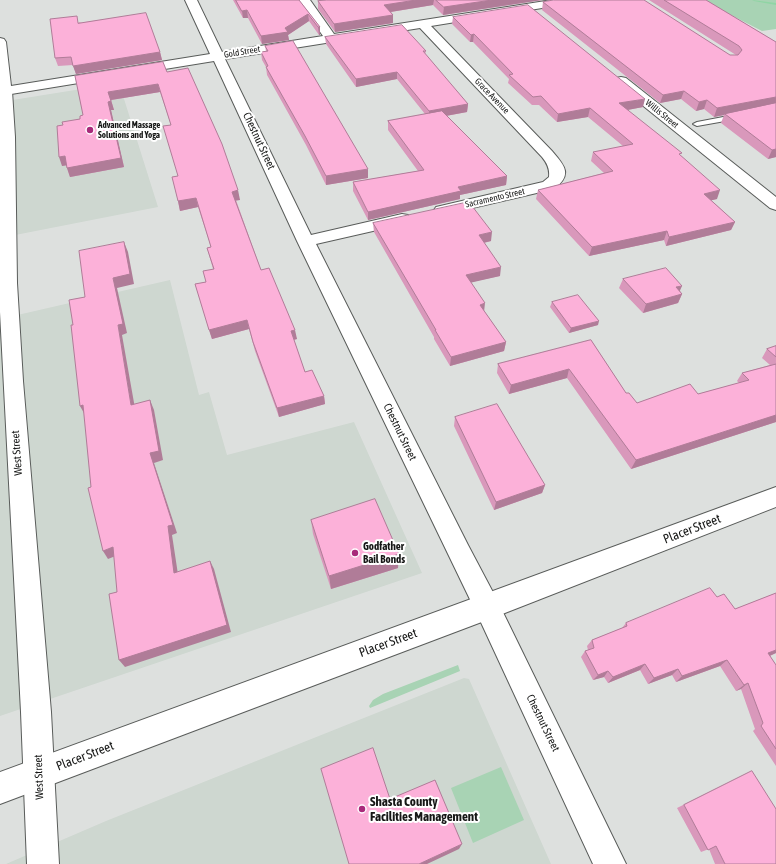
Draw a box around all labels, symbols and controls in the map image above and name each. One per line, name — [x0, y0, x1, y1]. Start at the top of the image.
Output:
street label: Gold Street — [223, 44, 261, 60]
street label: Grace Avenue — [472, 76, 512, 116]
street label: Willis Street — [643, 97, 681, 131]
street label: Chestnut Street — [240, 110, 278, 172]
place label: Advanced Massage Solutions and Yoga — [98, 120, 160, 141]
marker: Advanced Massage Solutions and Yoga — [85, 125, 95, 135]
street label: Sacramento Street — [464, 186, 526, 210]
street label: Chestnut Street — [381, 401, 419, 463]
street label: West Street — [9, 430, 25, 476]
street label: Placer Street — [661, 511, 723, 547]
place label: Godfather Bail Bonds — [363, 540, 405, 566]
marker: Godfather Bail Bonds — [350, 548, 360, 558]
street label: Placer Street — [357, 625, 419, 661]
street label: Chestnut Street — [524, 692, 562, 754]
street label: Placer Street — [54, 738, 116, 774]
street label: West Street — [32, 754, 46, 800]
place label: Shasta County Facilities Management — [370, 794, 478, 825]
marker: Shasta County Facilities Management — [357, 804, 367, 814]

